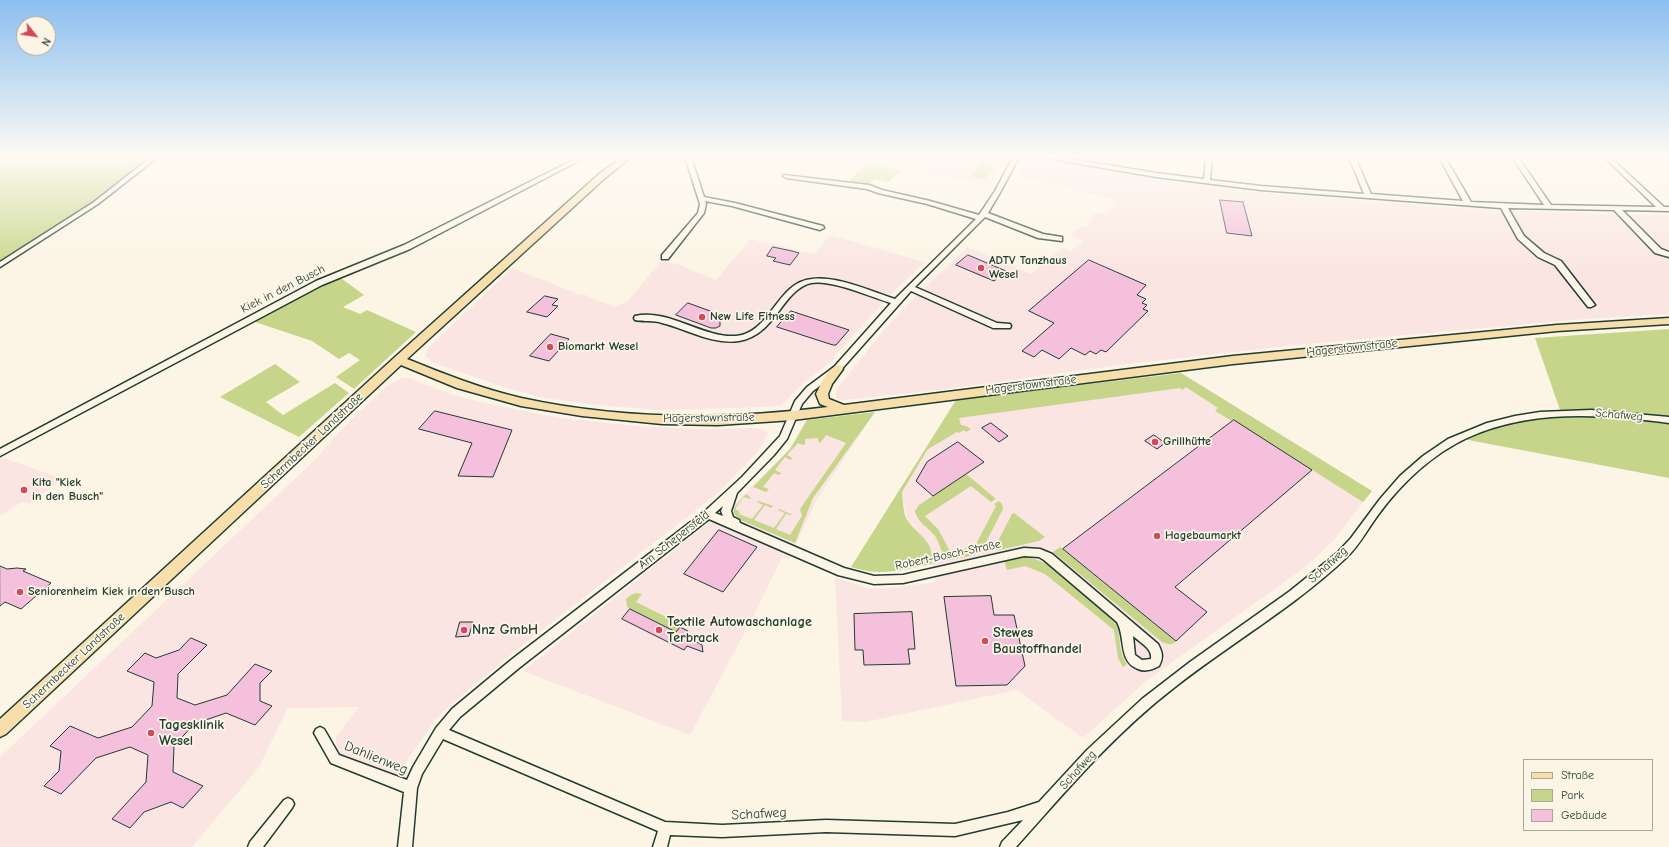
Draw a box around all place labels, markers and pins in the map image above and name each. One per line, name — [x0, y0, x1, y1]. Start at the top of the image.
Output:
place label: ADTV Tanzhaus Wesel — [989, 254, 1067, 282]
marker: ADTV Tanzhaus Wesel — [976, 263, 986, 273]
place label: New Life Fitness — [710, 310, 795, 324]
marker: New Life Fitness — [697, 312, 707, 322]
place label: Biomarkt Wesel — [558, 340, 638, 354]
marker: Biomarkt Wesel — [545, 342, 555, 352]
place label: Grillhütte — [1163, 435, 1211, 449]
marker: Grillhütte — [1150, 437, 1160, 447]
place label: Kita "Kiek in den Busch" — [32, 476, 103, 504]
marker: Kita "Kiek in den Busch" — [19, 485, 29, 495]
place label: Hagebaumarkt — [1165, 529, 1241, 543]
marker: Hagebaumarkt — [1152, 531, 1162, 541]
place label: Seniorenheim Kiek in den Busch — [28, 585, 195, 599]
marker: Seniorenheim Kiek in den Busch — [15, 587, 25, 597]
place label: Textile Autowaschanlage Terbrack — [667, 614, 812, 646]
place label: Nnz GmbH — [472, 622, 538, 638]
marker: Nnz GmbH — [459, 625, 469, 635]
marker: Textile Autowaschanlage Terbrack — [654, 625, 664, 635]
place label: Stewes Baustoffhandel — [993, 625, 1082, 658]
marker: Stewes Baustoffhandel — [980, 636, 990, 646]
place label: Tagesklinik Wesel — [159, 717, 224, 750]
marker: Tagesklinik Wesel — [146, 728, 156, 738]

